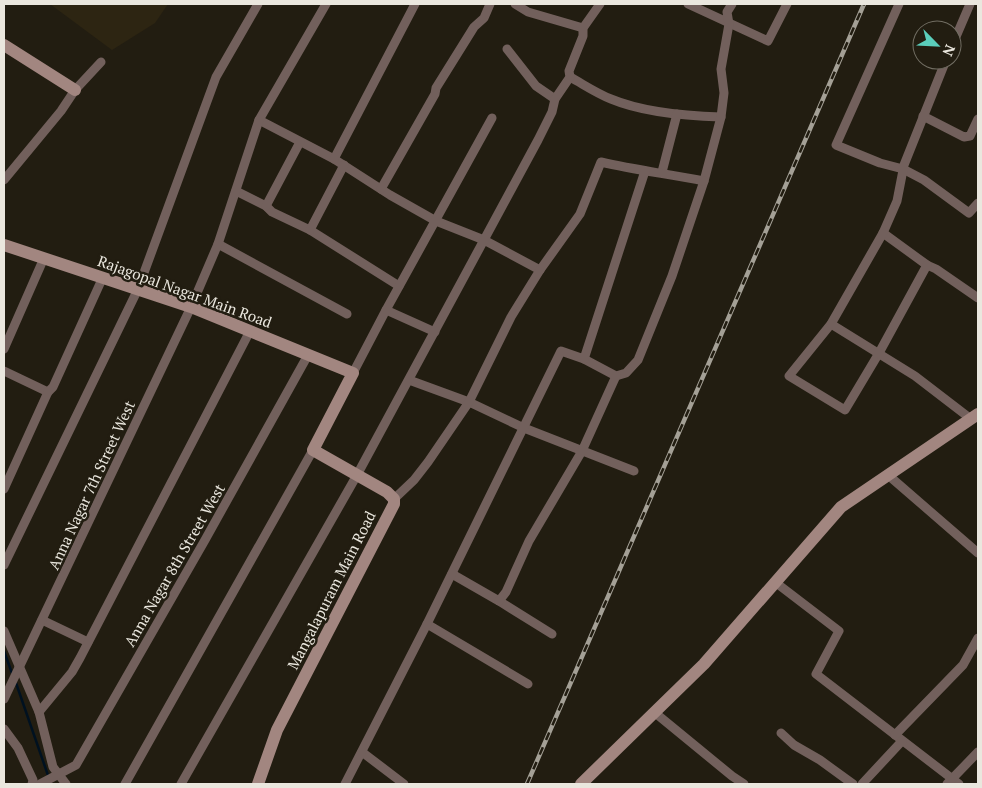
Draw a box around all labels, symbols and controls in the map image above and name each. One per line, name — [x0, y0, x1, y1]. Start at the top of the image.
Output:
north arrow — [912, 20, 962, 70]
text: N — [938, 42, 960, 60]
street label: Rajagopal Nagar Main Road — [95, 250, 275, 332]
street label: Anna Nagar 7th Street West — [43, 397, 139, 573]
street label: Anna Nagar 8th Street West — [119, 480, 229, 650]
street label: Mangalapuram Main Road — [282, 507, 380, 673]

